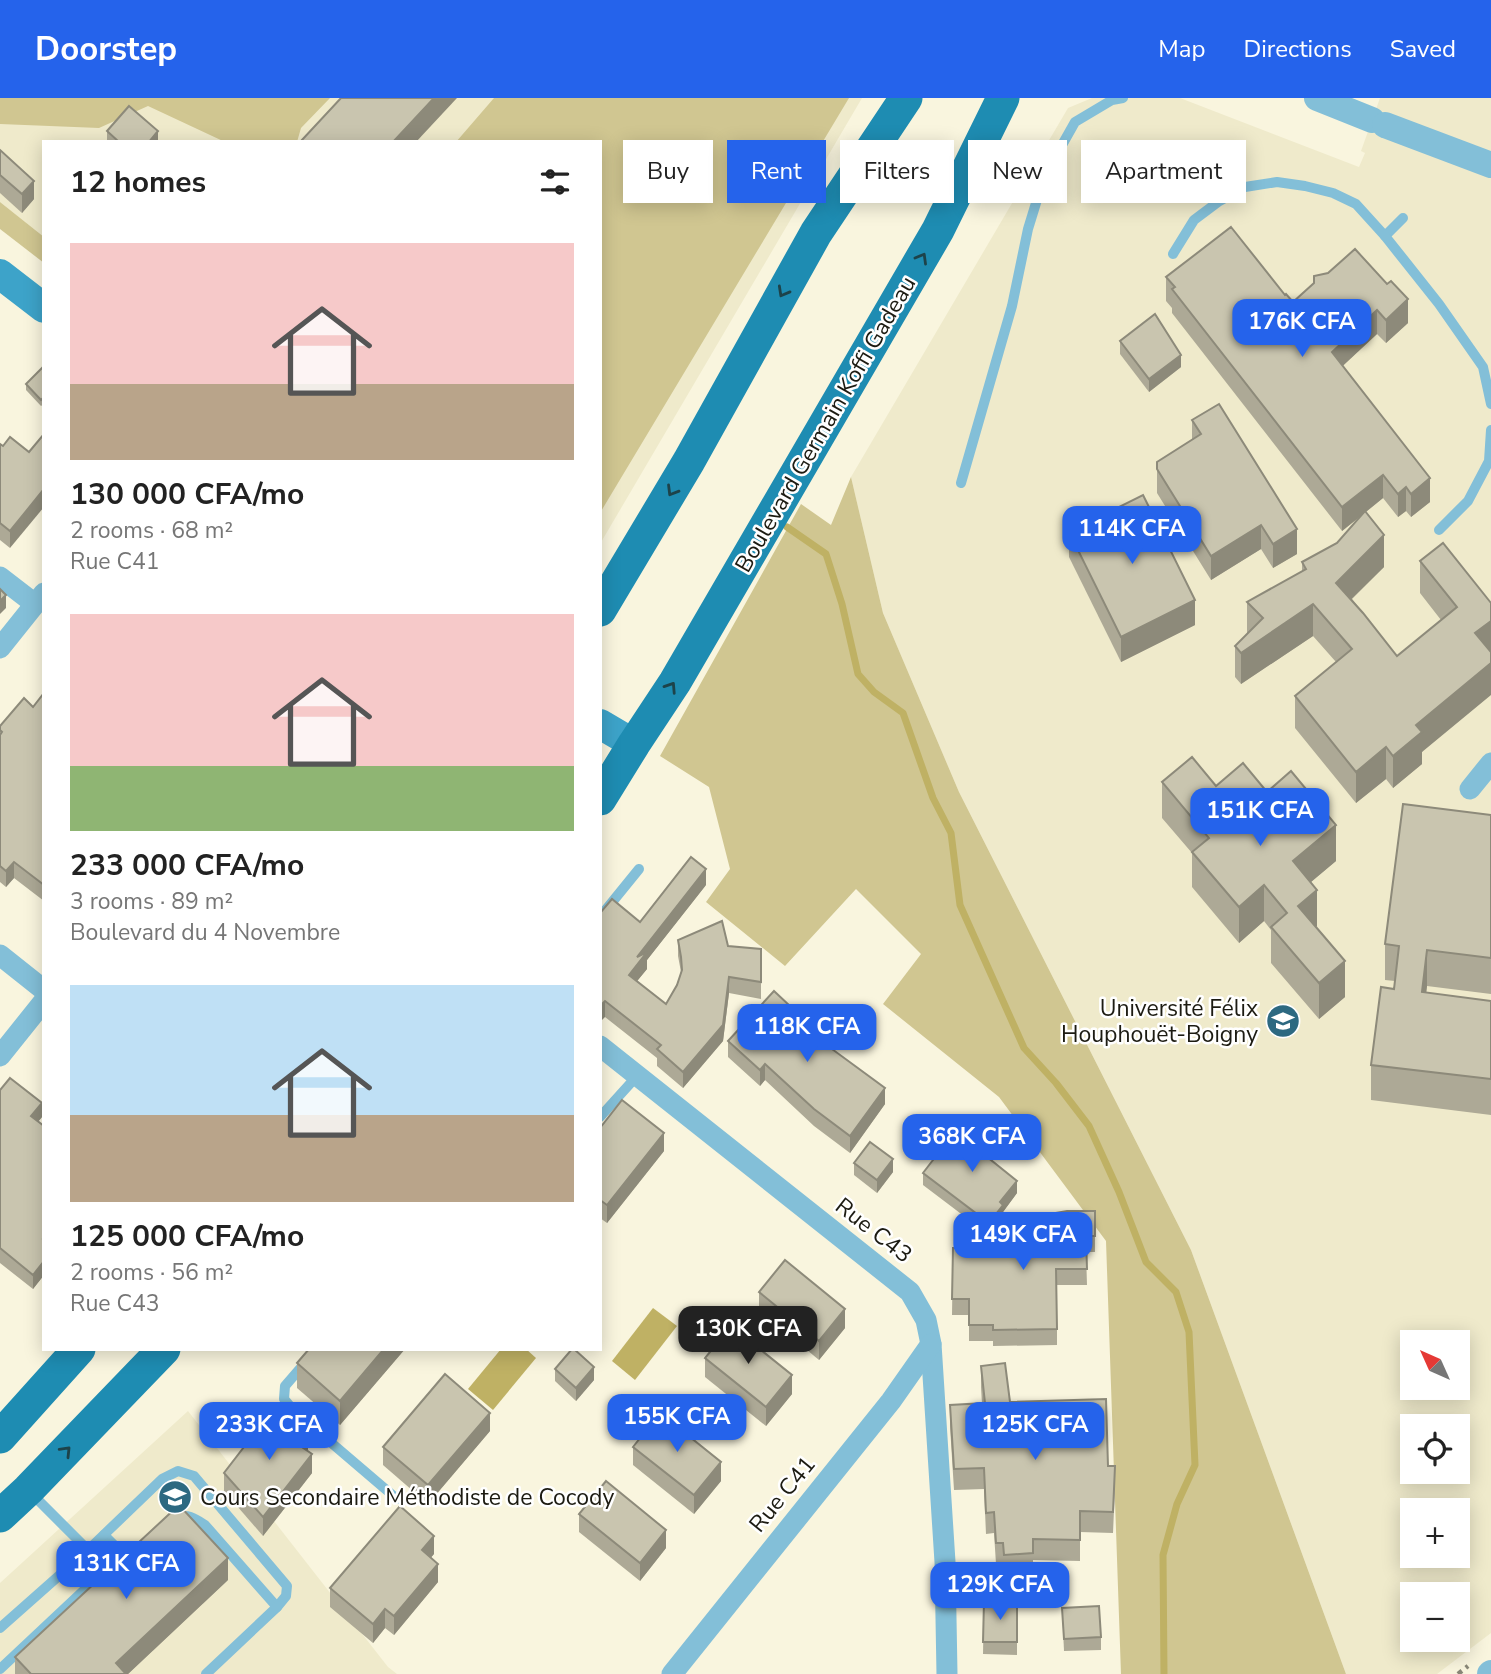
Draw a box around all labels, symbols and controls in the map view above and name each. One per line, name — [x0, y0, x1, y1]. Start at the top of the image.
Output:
text: Doorstep — [35, 27, 177, 72]
text: Map — [1158, 33, 1205, 65]
text: Directions — [1243, 33, 1352, 65]
text: Saved — [1390, 33, 1456, 65]
chip: Buy — [623, 140, 713, 203]
chip: Rent — [727, 140, 826, 203]
chip: Filters — [840, 140, 954, 203]
chip: New — [968, 140, 1067, 203]
chip: Apartment — [1081, 140, 1246, 203]
text: 12 homes — [70, 162, 206, 203]
icon: filters — [536, 163, 574, 201]
one-way arrow — [914, 252, 927, 265]
street label: Boulevard Germain Koffi Gadeau — [728, 271, 923, 578]
one-way arrow — [778, 285, 791, 298]
icon: home — [259, 288, 385, 414]
pin: 176K CFA — [1230, 300, 1374, 359]
text: 176K CFA — [1248, 306, 1356, 337]
text: 130 000 CFA/mo — [70, 474, 304, 515]
one-way arrow — [667, 483, 680, 496]
pin: 114K CFA — [1060, 506, 1204, 566]
text: 114K CFA — [1078, 513, 1186, 544]
text: 2 rooms · 68 m² — [70, 515, 233, 546]
text: Rue C41 — [70, 546, 160, 577]
icon: home — [259, 659, 385, 785]
one-way arrow — [663, 681, 676, 694]
pin: 151K CFA — [1188, 788, 1332, 848]
text: 151K CFA — [1206, 795, 1314, 826]
text: 233 000 CFA/mo — [70, 845, 304, 886]
text: 3 rooms · 89 m² — [70, 886, 233, 917]
text: Boulevard du 4 Novembre — [70, 917, 340, 948]
place label: Université Félix Houphouët-Boigny — [1061, 993, 1258, 1050]
school or university icon: Université Félix Houphouët-Boigny — [1264, 1002, 1302, 1040]
pin: 118K CFA — [735, 1004, 879, 1064]
text: 118K CFA — [753, 1011, 861, 1042]
icon: home — [259, 1030, 385, 1156]
pin: 368K CFA — [900, 1114, 1044, 1174]
text: 368K CFA — [918, 1121, 1026, 1152]
street label: Rue C43 — [829, 1191, 919, 1270]
pin: 149K CFA — [951, 1212, 1095, 1272]
text: 125 000 CFA/mo — [70, 1216, 304, 1257]
text: 149K CFA — [969, 1219, 1077, 1250]
text: 2 rooms · 56 m² — [70, 1257, 233, 1288]
text: Rue C43 — [70, 1288, 160, 1319]
pin: 130K CFA — [676, 1306, 820, 1366]
text: 130K CFA — [694, 1313, 802, 1344]
north arrow — [1400, 1330, 1470, 1400]
map controls — [1400, 1330, 1470, 1652]
pin: 155K CFA — [605, 1394, 749, 1454]
text: 155K CFA — [623, 1401, 731, 1432]
pin: 233K CFA — [197, 1402, 341, 1462]
pin: 125K CFA — [963, 1402, 1107, 1462]
text: 233K CFA — [215, 1409, 323, 1440]
text: 125K CFA — [981, 1409, 1089, 1440]
button: locate — [1400, 1414, 1470, 1484]
one-way arrow — [57, 1446, 70, 1459]
street label: Rue C41 — [742, 1450, 823, 1539]
school or university icon: Cours Secondaire Méthodiste de Cocody — [156, 1478, 194, 1516]
place label: Cours Secondaire Méthodiste de Cocody — [200, 1482, 614, 1513]
button: + — [1400, 1498, 1470, 1568]
pin: 131K CFA — [54, 1542, 198, 1601]
text: 131K CFA — [72, 1548, 180, 1579]
pin: 129K CFA — [928, 1562, 1072, 1622]
text: 129K CFA — [946, 1569, 1054, 1600]
button: − — [1400, 1582, 1470, 1652]

